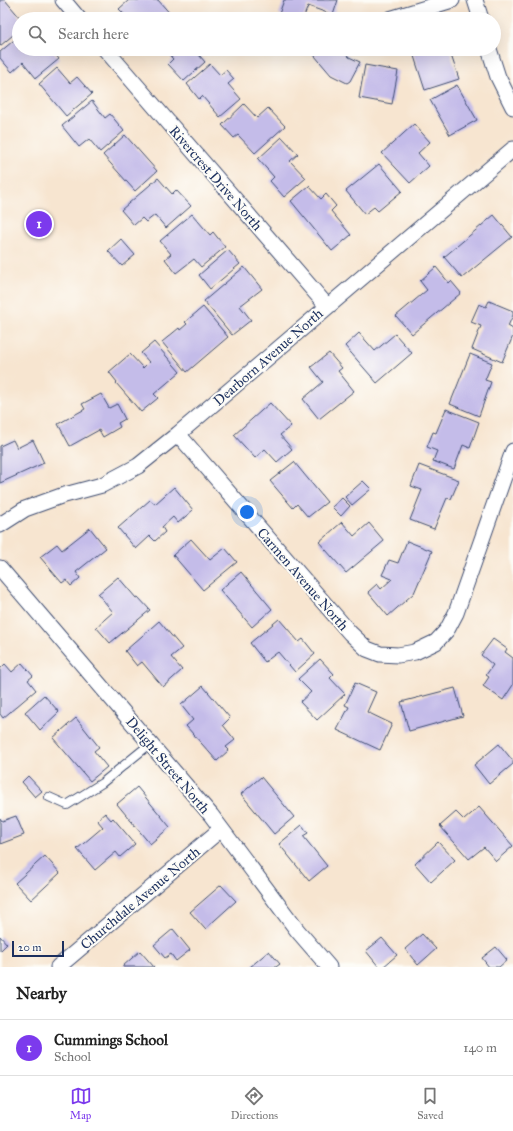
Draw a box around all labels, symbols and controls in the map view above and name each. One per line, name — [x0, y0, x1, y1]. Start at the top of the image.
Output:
search box — [12, 12, 501, 56]
icon: search — [26, 23, 48, 45]
text: Search here — [58, 25, 129, 43]
street label: Rivercrest Drive North — [166, 122, 266, 234]
pin: 1 — [26, 209, 52, 239]
street label: Dearborn Avenue North — [210, 305, 327, 410]
your location — [237, 502, 257, 522]
street label: Carmen Avenue North — [253, 524, 352, 634]
street label: Delight Street North — [122, 713, 213, 817]
street label: Churchdale Avenue North — [77, 843, 204, 953]
scale bar — [12, 939, 64, 958]
text: 20 m — [18, 941, 41, 954]
text: Nearby — [16, 983, 67, 1004]
text: Cummings School — [54, 1031, 168, 1049]
text: 1 — [26, 1040, 32, 1056]
text: 140 m — [463, 1040, 497, 1056]
text: School — [54, 1049, 91, 1065]
tab: Map — [70, 1085, 92, 1122]
tab: Directions — [231, 1085, 278, 1122]
tab: Saved — [417, 1085, 443, 1122]

